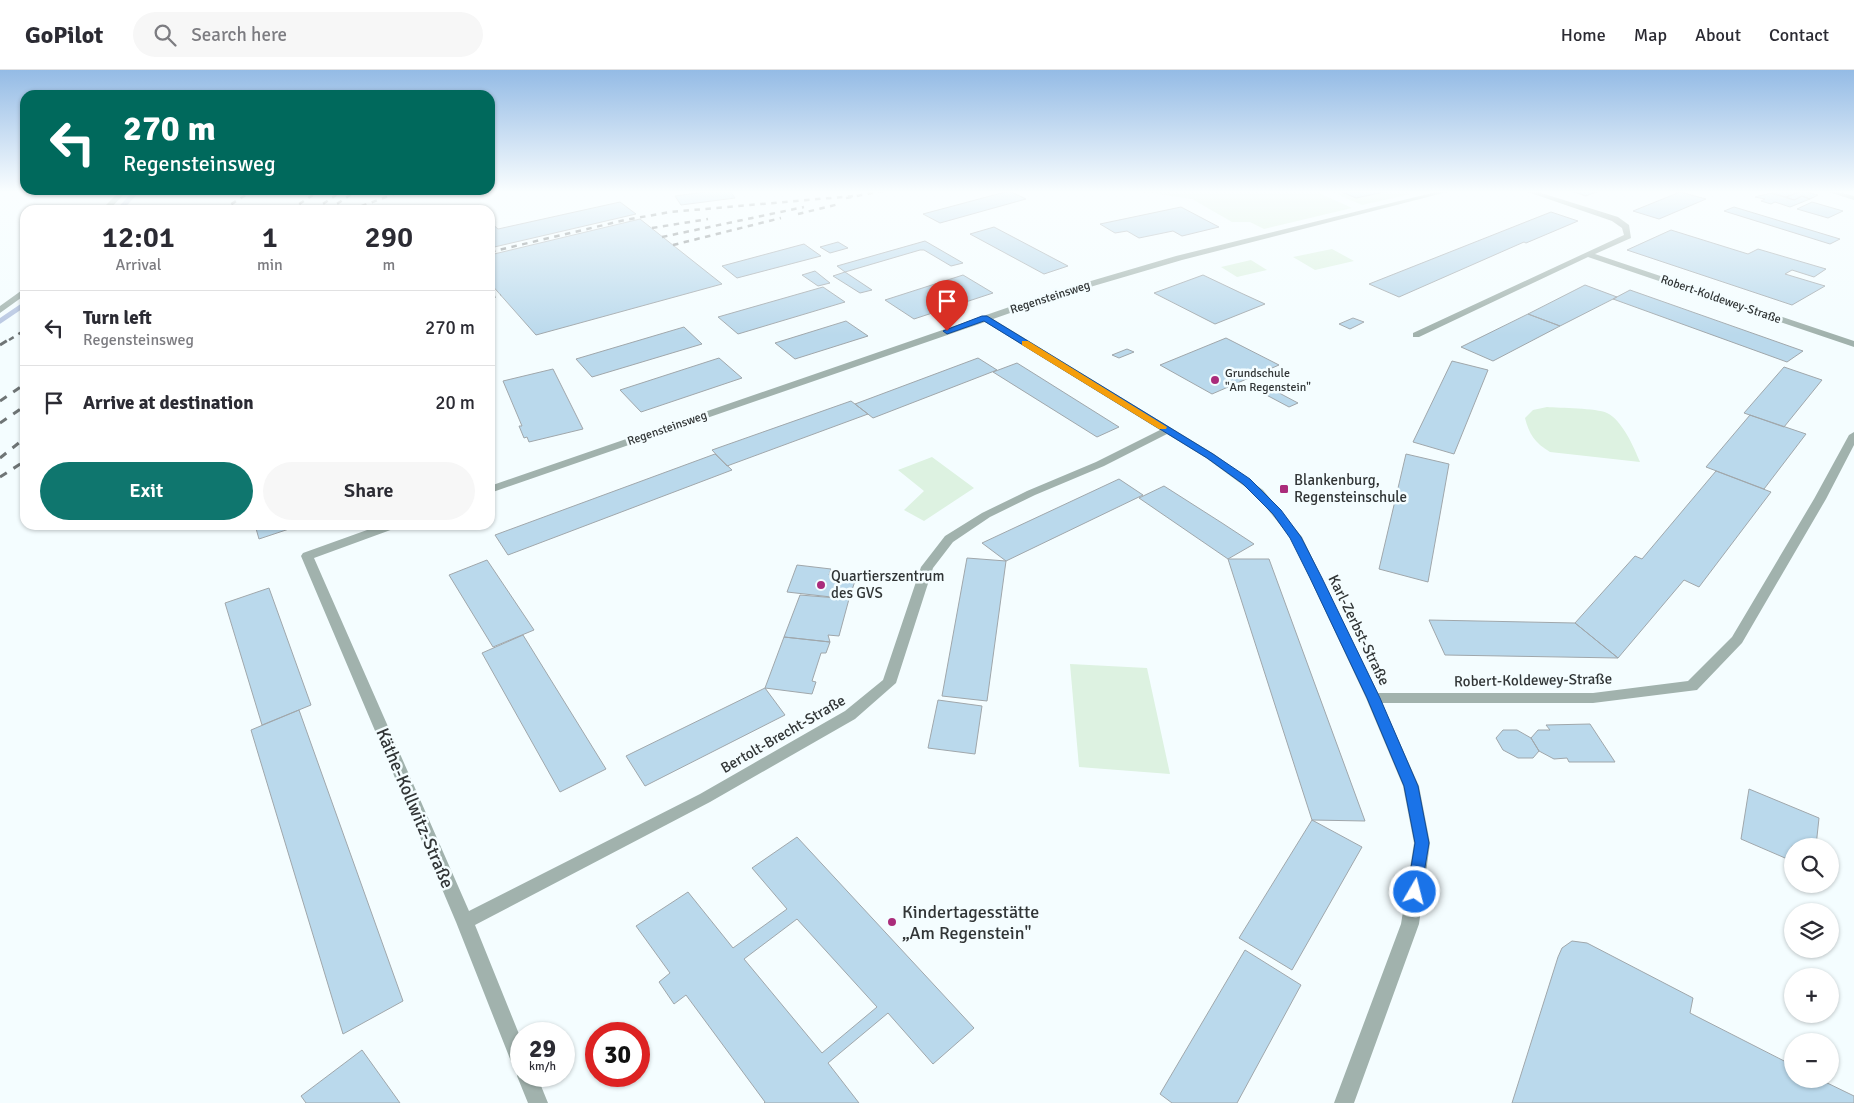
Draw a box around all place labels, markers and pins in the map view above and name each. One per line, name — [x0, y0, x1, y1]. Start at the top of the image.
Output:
pin — [926, 280, 968, 331]
place label: Grundschule "Am Regenstein" — [1225, 366, 1311, 395]
marker: Grundschule "Am Regenstein" — [1209, 374, 1221, 386]
place label: Blankenburg, Regensteinschule — [1294, 471, 1407, 506]
marker: Blankenburg, Regensteinschule — [1278, 483, 1290, 495]
place label: Quartierszentrum des GVS — [831, 567, 945, 602]
marker: Quartierszentrum des GVS — [815, 579, 827, 591]
place label: Kindertagesstätte „Am Regenstein" — [902, 901, 1039, 944]
marker: Kindertagesstätte „Am Regenstein" — [886, 916, 898, 928]

